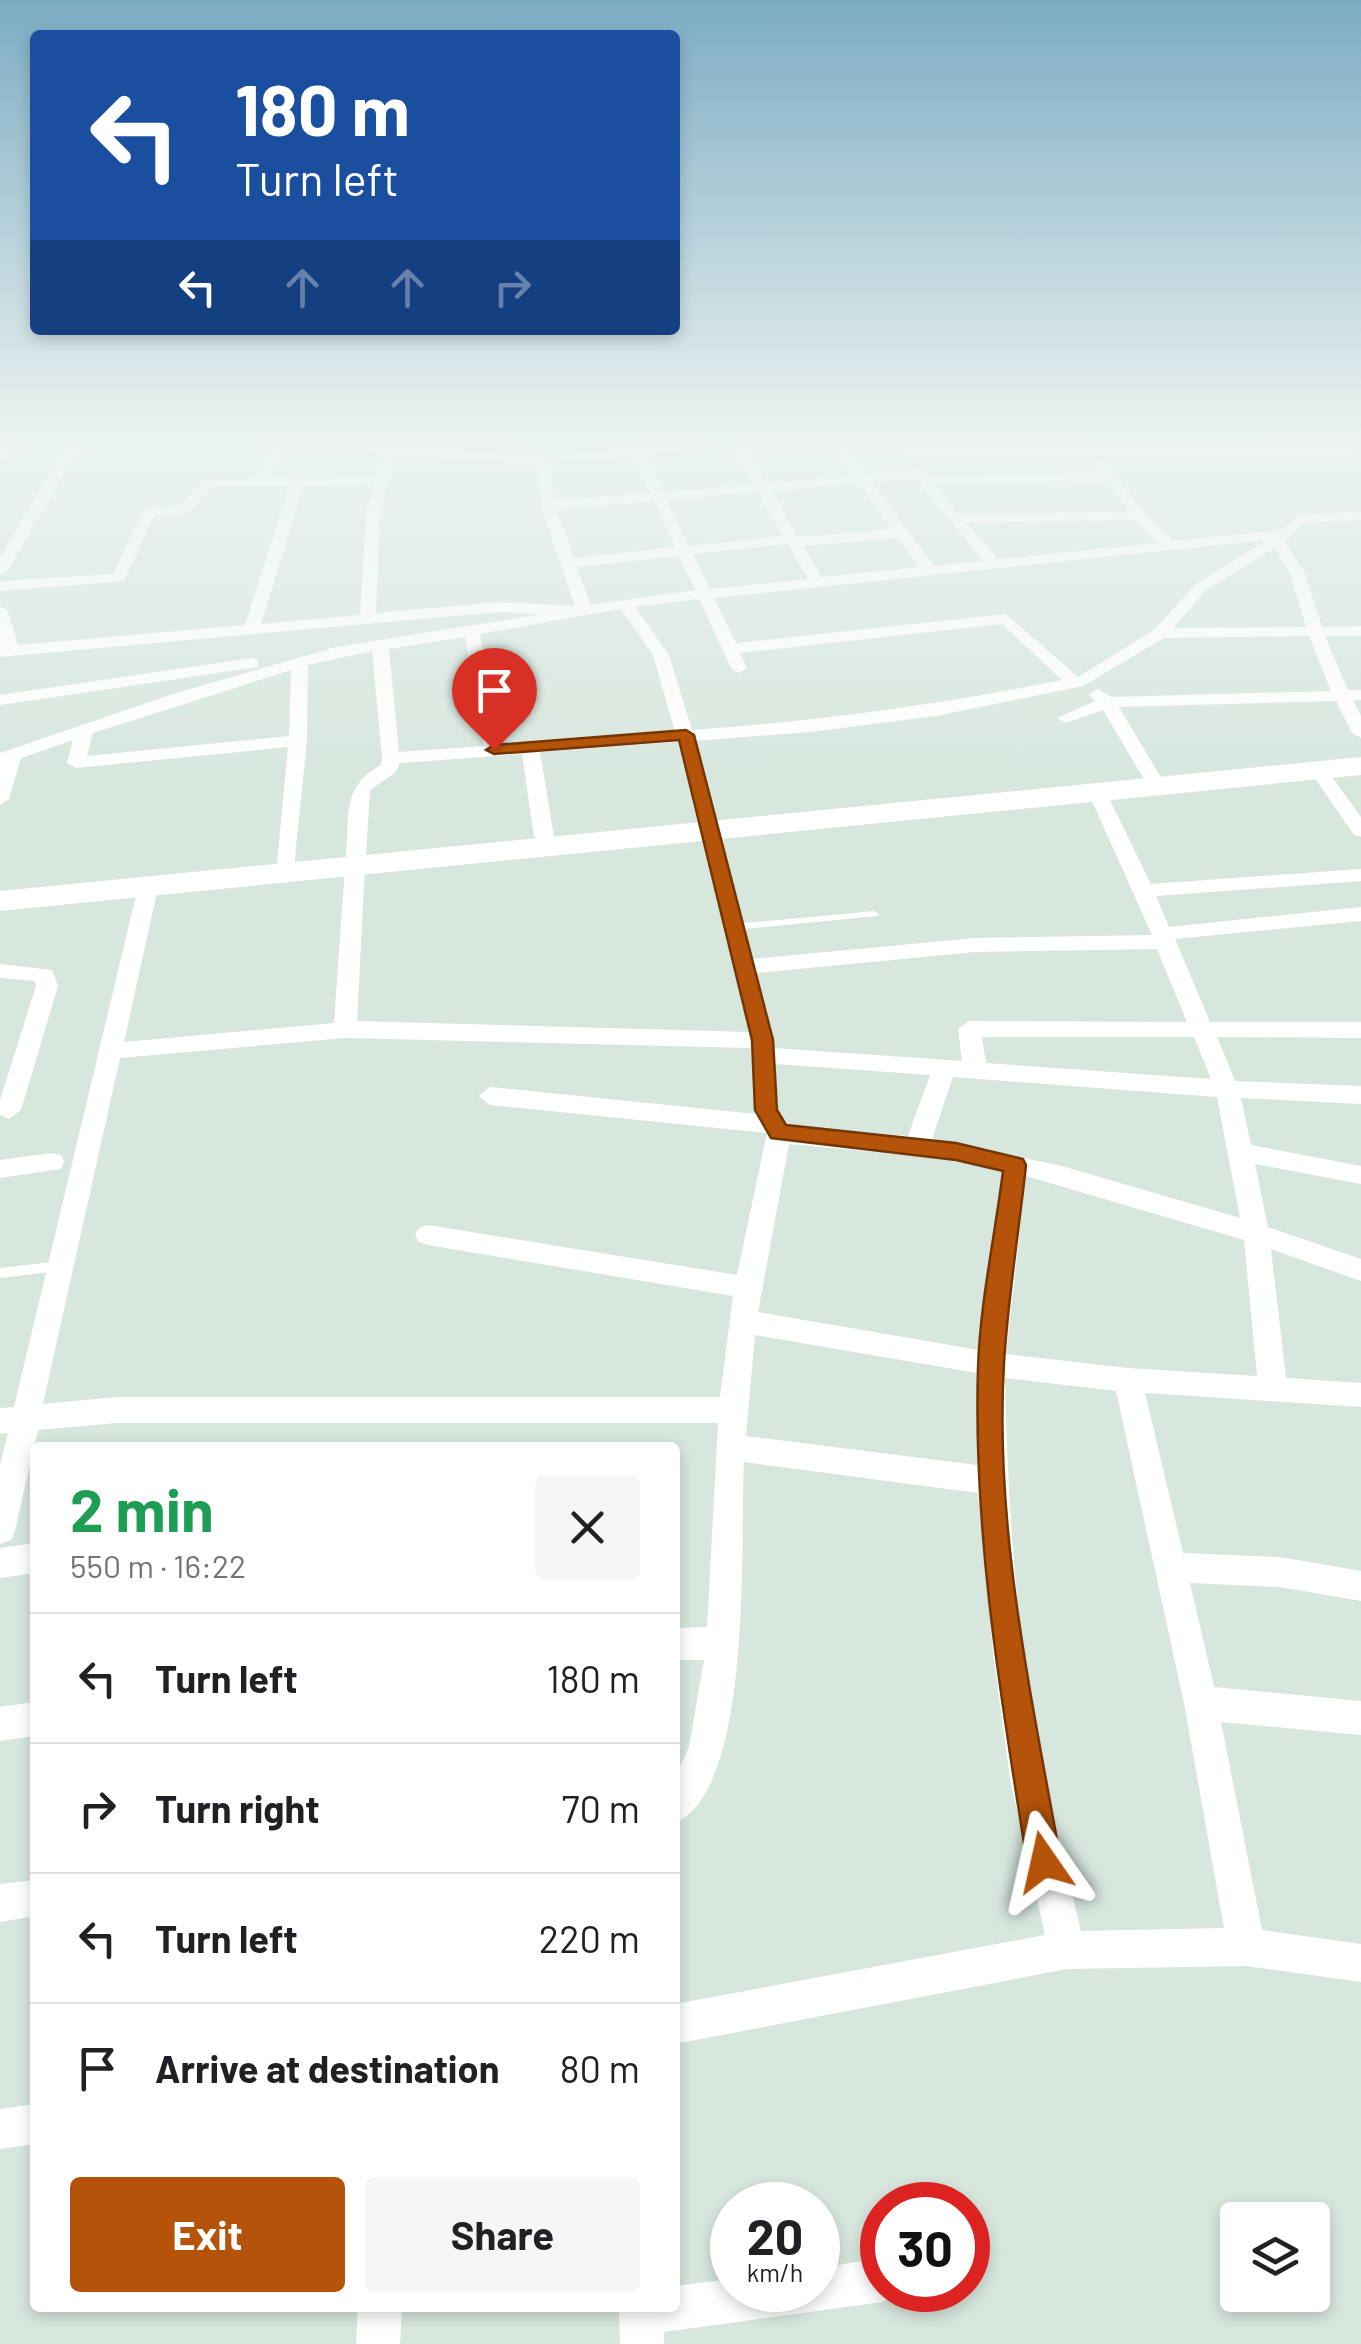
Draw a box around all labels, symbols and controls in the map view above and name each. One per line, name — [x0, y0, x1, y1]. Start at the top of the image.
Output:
text: 180 m — [235, 66, 410, 150]
icon: left — [70, 70, 200, 200]
text: Turn left — [235, 151, 399, 205]
icon: left — [170, 260, 225, 315]
icon: ahead — [275, 260, 330, 315]
icon: ahead — [380, 260, 435, 315]
icon: right — [485, 260, 540, 315]
pin — [452, 648, 537, 751]
icon: arrive — [467, 663, 522, 718]
text: 2 min — [70, 1472, 214, 1544]
button: close — [535, 1475, 640, 1580]
text: 550 m · 16:22 — [70, 1546, 246, 1584]
icon: left — [70, 1651, 125, 1706]
text: Turn left — [155, 1655, 298, 1701]
text: 180 m — [546, 1655, 640, 1701]
icon: right — [70, 1781, 125, 1836]
text: Turn right — [155, 1785, 320, 1831]
text: 70 m — [562, 1785, 640, 1831]
position arrow — [992, 1810, 1096, 1914]
icon: left — [70, 1911, 125, 1966]
text: Turn left — [155, 1915, 298, 1961]
text: 220 m — [539, 1915, 640, 1961]
icon: arrive — [70, 2041, 125, 2096]
text: Arrive at destination — [155, 2045, 500, 2091]
text: 80 m — [560, 2045, 640, 2091]
button: Exit — [70, 2177, 345, 2292]
button: Share — [365, 2177, 640, 2292]
speed limit sign: 30 — [860, 2182, 990, 2312]
map controls — [1220, 2202, 1330, 2312]
button: layers — [1220, 2202, 1330, 2312]
text: 20 — [747, 2205, 803, 2265]
text: km/h — [747, 2257, 803, 2287]

